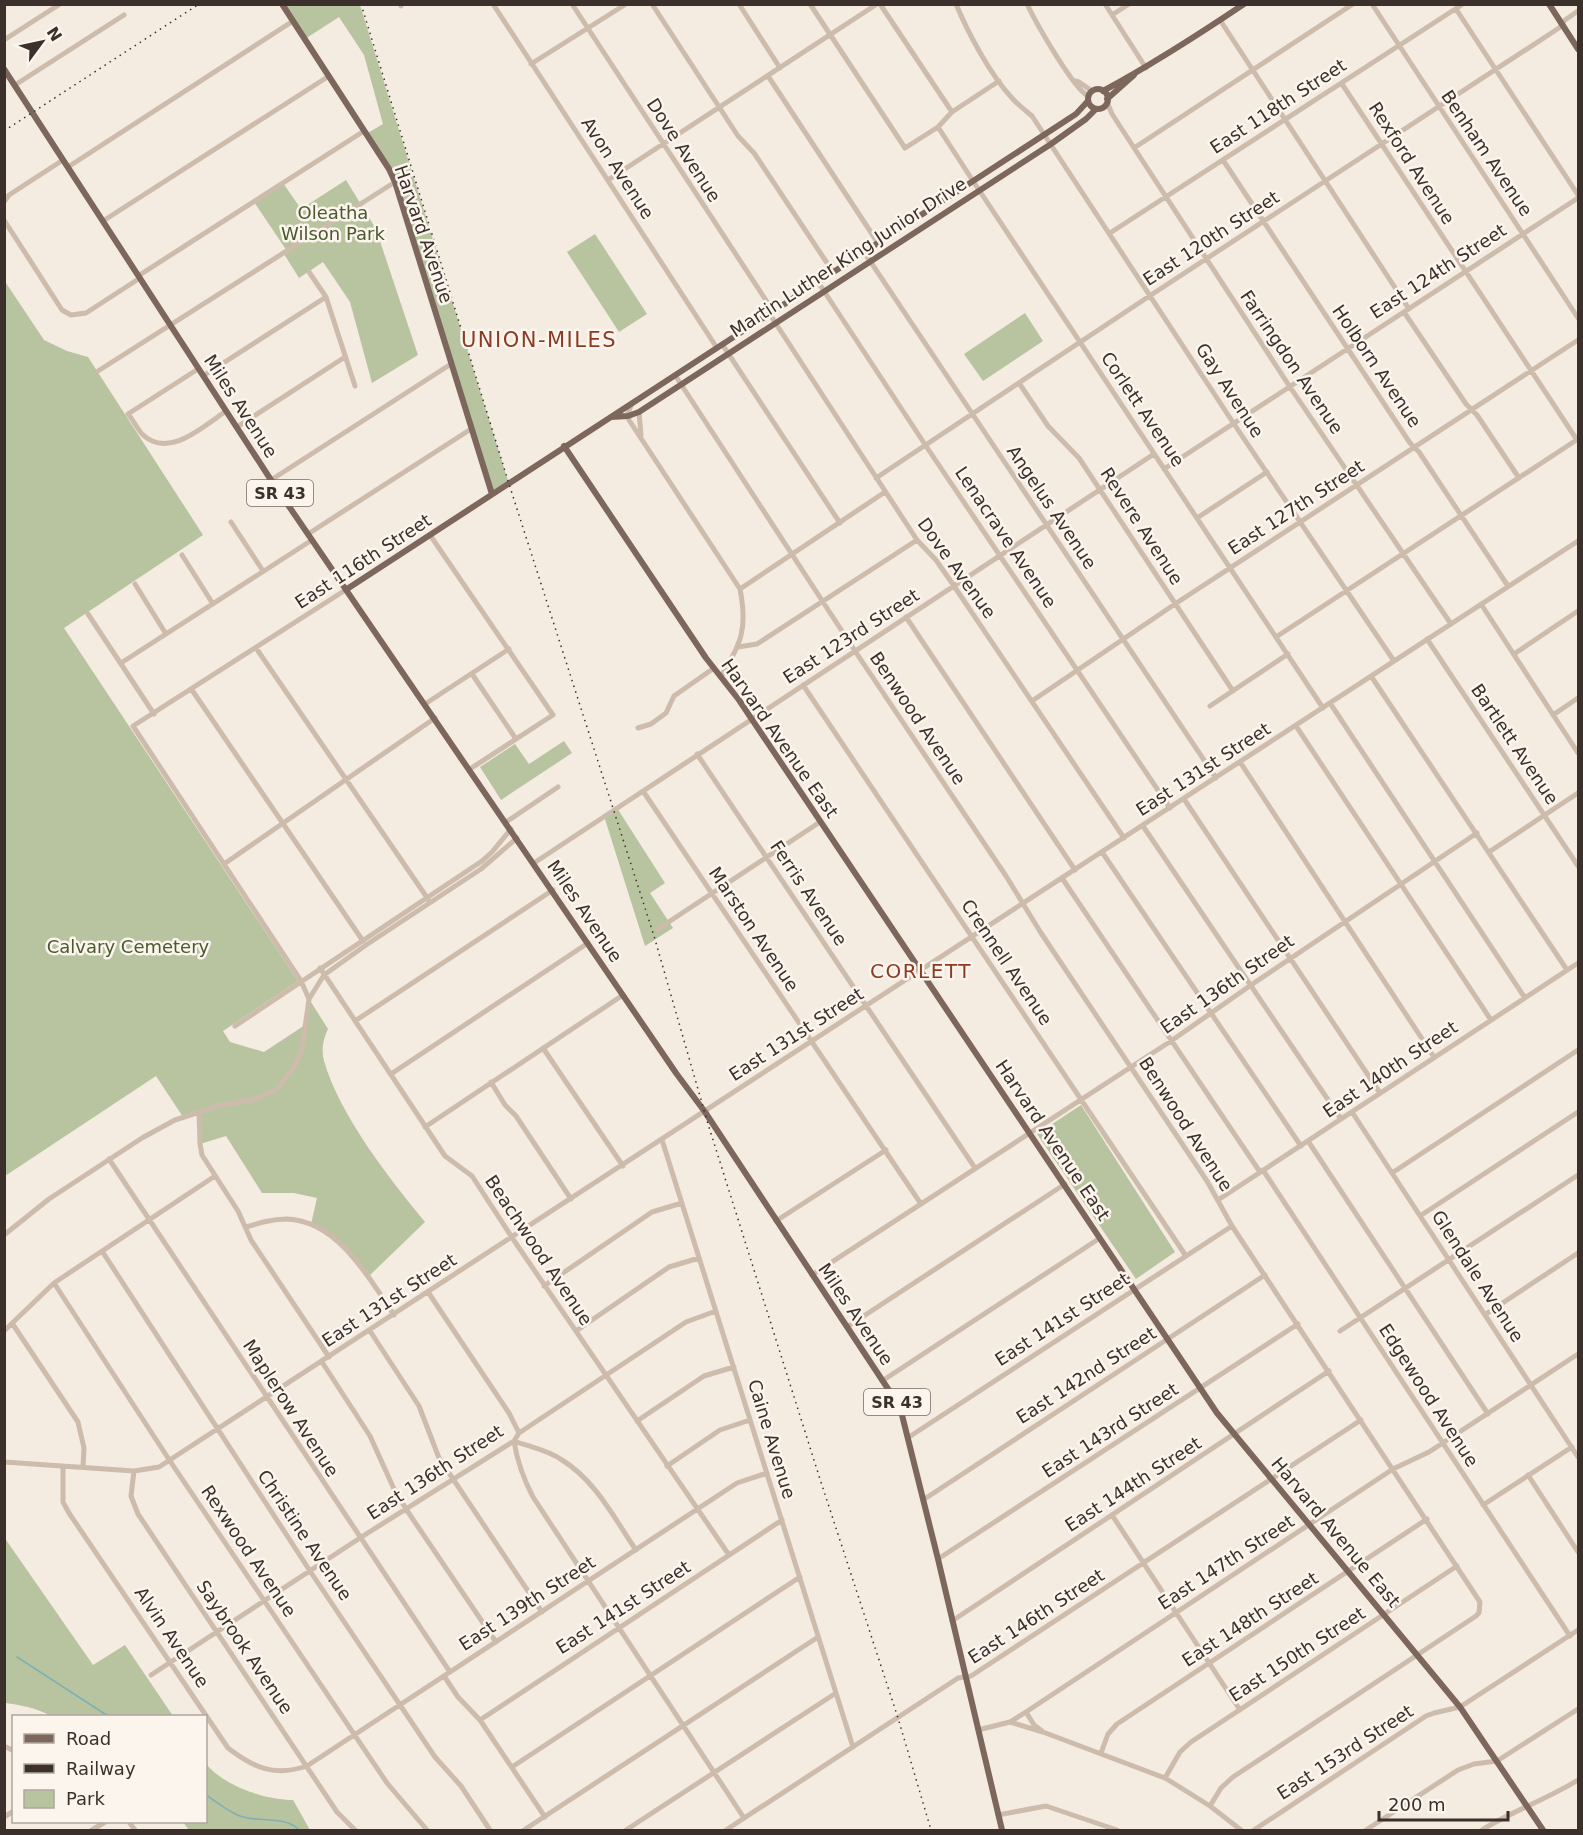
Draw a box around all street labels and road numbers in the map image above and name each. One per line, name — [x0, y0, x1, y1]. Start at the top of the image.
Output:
street label: East 118th Street — [1206, 54, 1350, 158]
street label: Benham Avenue — [1437, 86, 1537, 220]
street label: Dove Avenue — [643, 94, 725, 206]
street label: Rexford Avenue — [1365, 98, 1459, 228]
street label: Avon Avenue — [577, 113, 659, 223]
street label: Harvard Avenue — [391, 162, 457, 306]
street label: Martin Luther King Junior Drive — [726, 173, 970, 341]
street label: East 120th Street — [1139, 186, 1283, 290]
street label: East 124th Street — [1366, 219, 1510, 323]
street label: Farringdon Avenue — [1236, 286, 1348, 438]
street label: Holborn Avenue — [1328, 301, 1426, 431]
street label: Gay Avenue — [1192, 339, 1268, 441]
street label: Corlett Avenue — [1097, 348, 1189, 470]
street label: Miles Avenue — [200, 351, 282, 461]
street label: Angelus Avenue — [1003, 441, 1101, 573]
street label: East 127th Street — [1224, 455, 1368, 559]
street label: Lenacrave Avenue — [951, 462, 1061, 612]
street label: Revere Avenue — [1096, 464, 1188, 588]
road number: SR 43 — [247, 480, 313, 506]
street label: East 116th Street — [291, 509, 435, 613]
street label: Dove Avenue — [913, 514, 1001, 622]
street label: East 123rd Street — [779, 584, 923, 688]
street label: Benwood Avenue — [866, 648, 970, 788]
street label: Harvard Avenue East — [717, 654, 843, 822]
street label: Bartlett Avenue — [1467, 680, 1563, 808]
street label: East 131st Street — [1132, 718, 1274, 820]
street label: Ferris Avenue — [766, 837, 852, 949]
street label: Miles Avenue — [543, 856, 627, 966]
street label: Marston Avenue — [705, 863, 803, 995]
street label: Crennell Avenue — [957, 895, 1057, 1029]
street label: East 136th Street — [1156, 930, 1298, 1038]
street label: East 131st Street — [725, 983, 867, 1085]
street label: East 140th Street — [1319, 1016, 1461, 1122]
street label: Benwood Avenue — [1135, 1053, 1237, 1195]
street label: Harvard Avenue East — [991, 1056, 1115, 1224]
street label: Beachwood Avenue — [481, 1171, 597, 1329]
street label: Glendale Avenue — [1428, 1206, 1528, 1346]
street label: East 131st Street — [318, 1249, 460, 1351]
street label: Miles Avenue — [814, 1259, 898, 1369]
street label: East 141st Street — [991, 1268, 1133, 1370]
street label: Edgewood Avenue — [1375, 1320, 1483, 1470]
street label: East 142nd Street — [1012, 1322, 1160, 1428]
street label: Maplerow Avenue — [239, 1335, 343, 1481]
street label: Caine Avenue — [744, 1377, 800, 1501]
street label: East 143rd Street — [1038, 1378, 1182, 1482]
road number: SR 43 — [864, 1389, 930, 1415]
street label: East 136th Street — [363, 1420, 507, 1524]
street label: East 144th Street — [1061, 1432, 1205, 1536]
street label: Harvard Avenue East — [1267, 1453, 1405, 1611]
street label: Christine Avenue — [254, 1466, 356, 1604]
street label: Rexwood Avenue — [197, 1481, 301, 1621]
street label: East 147th Street — [1154, 1510, 1298, 1614]
street label: East 139th Street — [455, 1551, 599, 1655]
street label: East 141st Street — [552, 1556, 694, 1658]
street label: East 146th Street — [964, 1564, 1108, 1668]
street label: East 148th Street — [1178, 1567, 1322, 1671]
street label: Saybrook Avenue — [193, 1576, 297, 1718]
street label: Alvin Avenue — [131, 1583, 213, 1691]
street label: East 150th Street — [1225, 1602, 1369, 1706]
street label: East 153rd Street — [1273, 1700, 1417, 1804]

